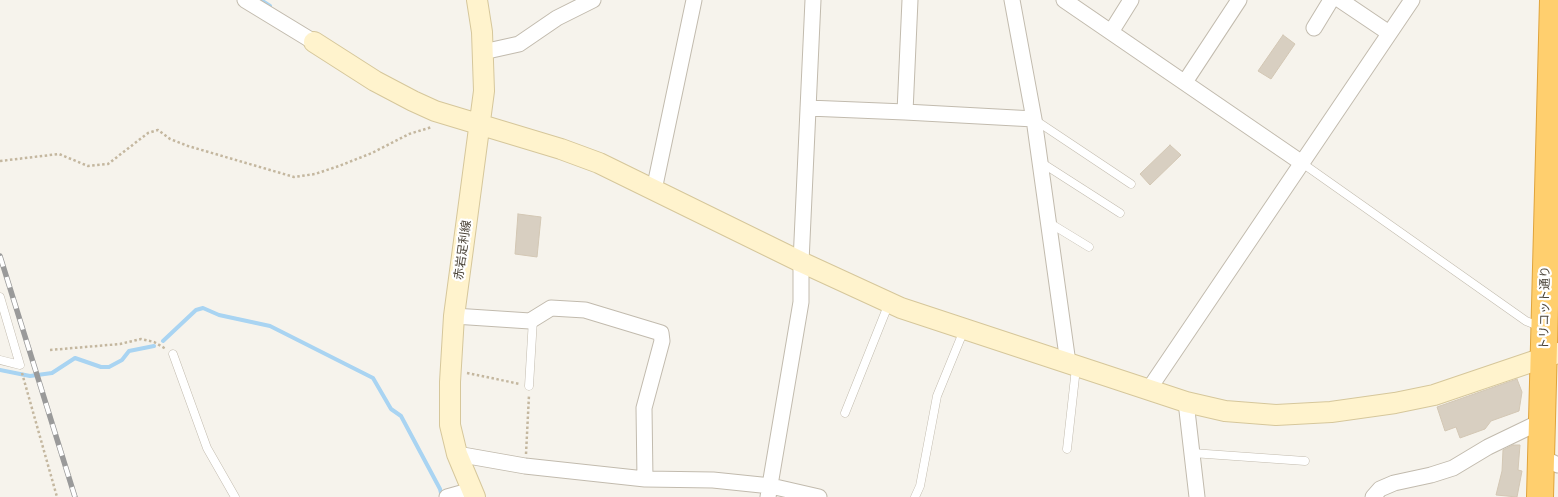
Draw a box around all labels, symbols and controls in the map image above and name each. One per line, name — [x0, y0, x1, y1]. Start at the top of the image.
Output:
street label: 赤岩足利線 — [452, 219, 474, 281]
street label: トリコット通り — [1537, 266, 1553, 350]

